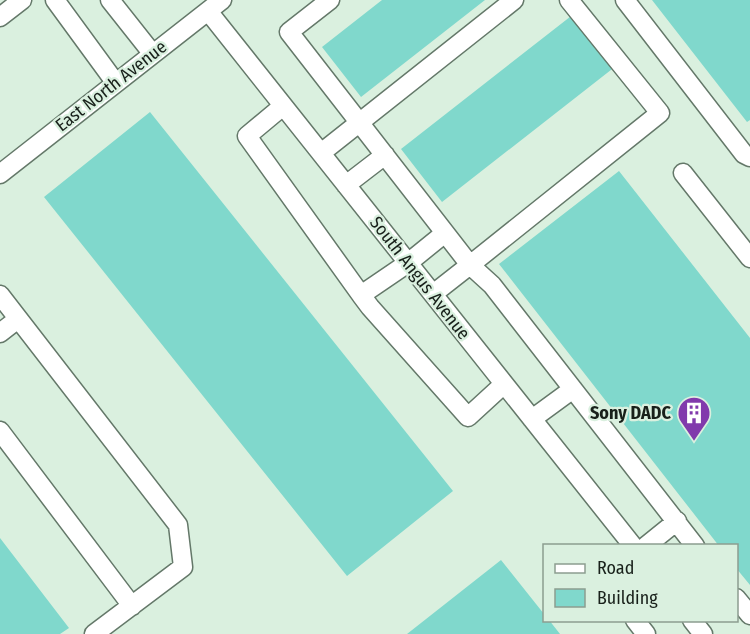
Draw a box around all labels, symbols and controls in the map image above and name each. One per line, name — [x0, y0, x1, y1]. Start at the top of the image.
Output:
street label: East North Avenue — [51, 36, 171, 136]
street label: South Angus Avenue — [365, 212, 475, 344]
building icon: Sony DADC — [676, 395, 712, 442]
place label: Sony DADC — [590, 402, 672, 424]
legend — [543, 544, 738, 622]
text: Road — [597, 557, 634, 579]
text: Building — [597, 587, 658, 609]

